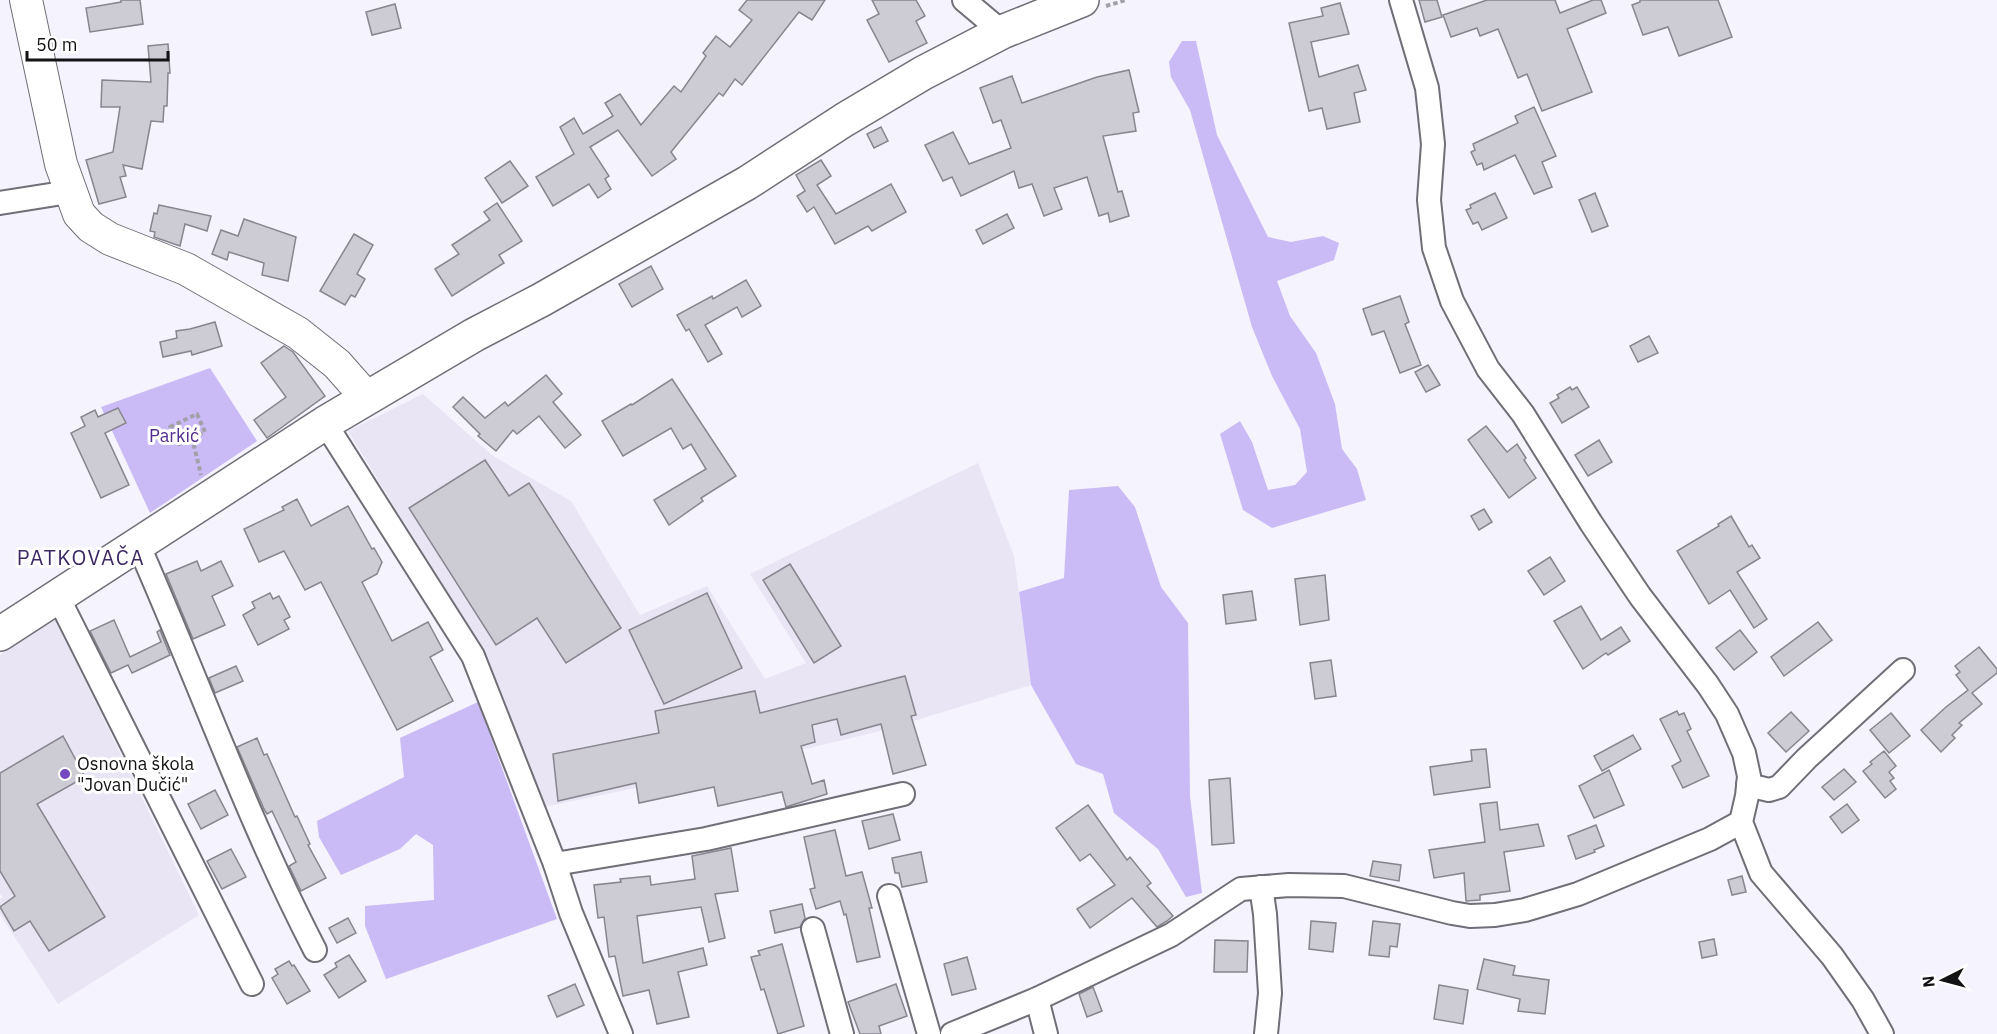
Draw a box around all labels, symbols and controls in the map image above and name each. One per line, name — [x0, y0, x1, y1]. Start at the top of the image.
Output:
scale bar — [27, 24, 168, 62]
text: 50 m — [36, 33, 78, 56]
park label: Parkić — [149, 424, 199, 447]
district label: PATKOVAČA — [17, 543, 145, 571]
place label: Osnovna škola "Jovan Dučić" — [77, 752, 195, 796]
marker: Osnovna škola "Jovan Dučić" — [58, 767, 72, 781]
north arrow — [1913, 950, 1973, 1010]
text: N — [1918, 975, 1939, 988]

